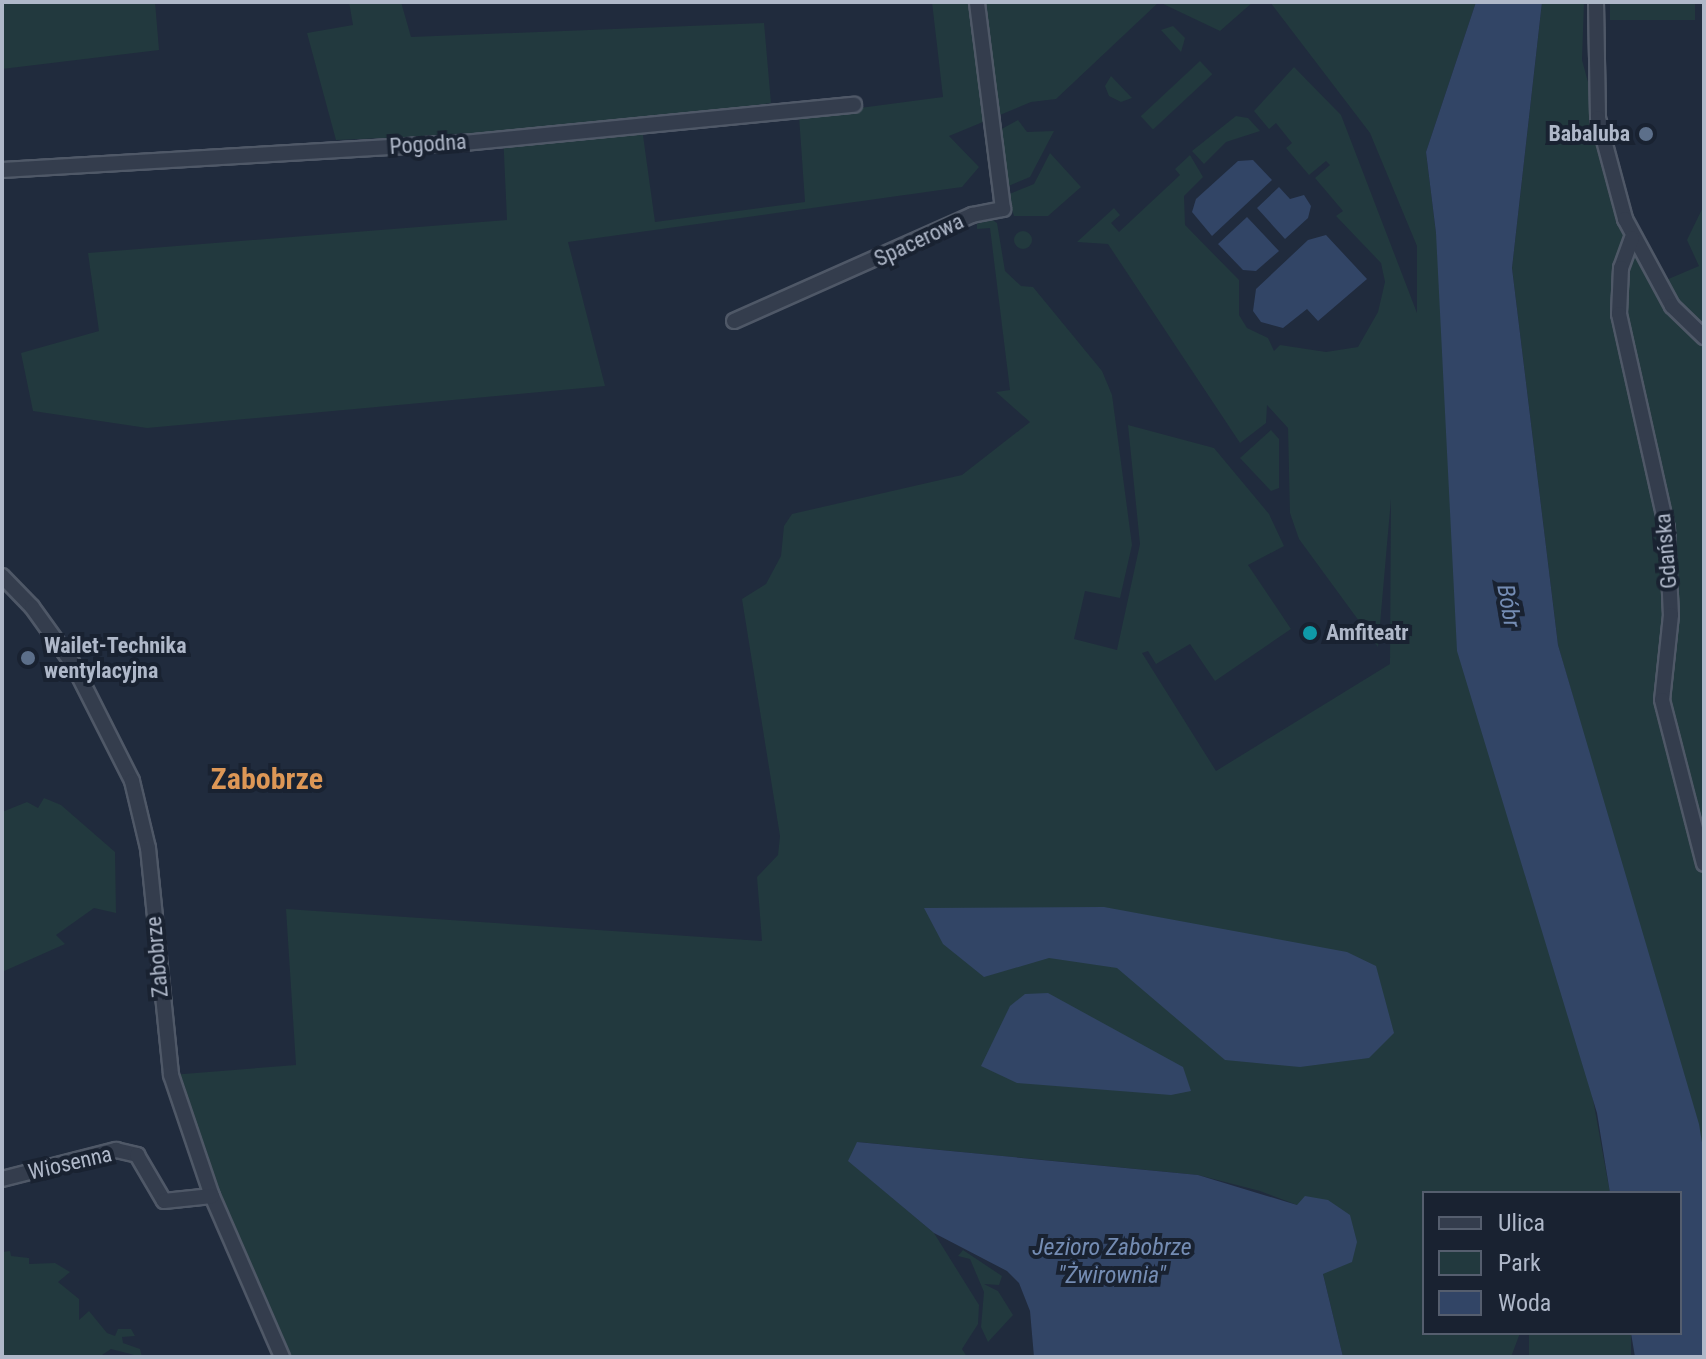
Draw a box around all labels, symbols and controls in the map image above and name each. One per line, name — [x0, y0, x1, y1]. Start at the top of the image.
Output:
place label: Babaluba — [1548, 121, 1630, 147]
marker: Babaluba — [1637, 125, 1655, 143]
street label: Pogodna — [389, 128, 467, 160]
street label: Spacerowa — [870, 208, 968, 272]
street label: Gdańska — [1650, 512, 1682, 590]
water label: Bóbr — [1490, 582, 1526, 630]
place label: Amfiteatr — [1326, 620, 1409, 646]
marker: Amfiteatr — [1301, 624, 1319, 642]
place label: Wailet-Technika wentylacyjna — [44, 632, 187, 684]
marker: Wailet-Technika wentylacyjna — [19, 649, 37, 667]
district label: Zabobrze — [211, 761, 323, 797]
street label: Zabobrze — [140, 915, 174, 999]
street label: Wiosenna — [26, 1141, 114, 1185]
legend — [1422, 1191, 1682, 1335]
text: Ulica — [1498, 1209, 1545, 1237]
water label: Jezioro Zabobrze "Żwirownia" — [1032, 1234, 1192, 1290]
text: Park — [1498, 1249, 1541, 1277]
text: Woda — [1498, 1289, 1551, 1317]

